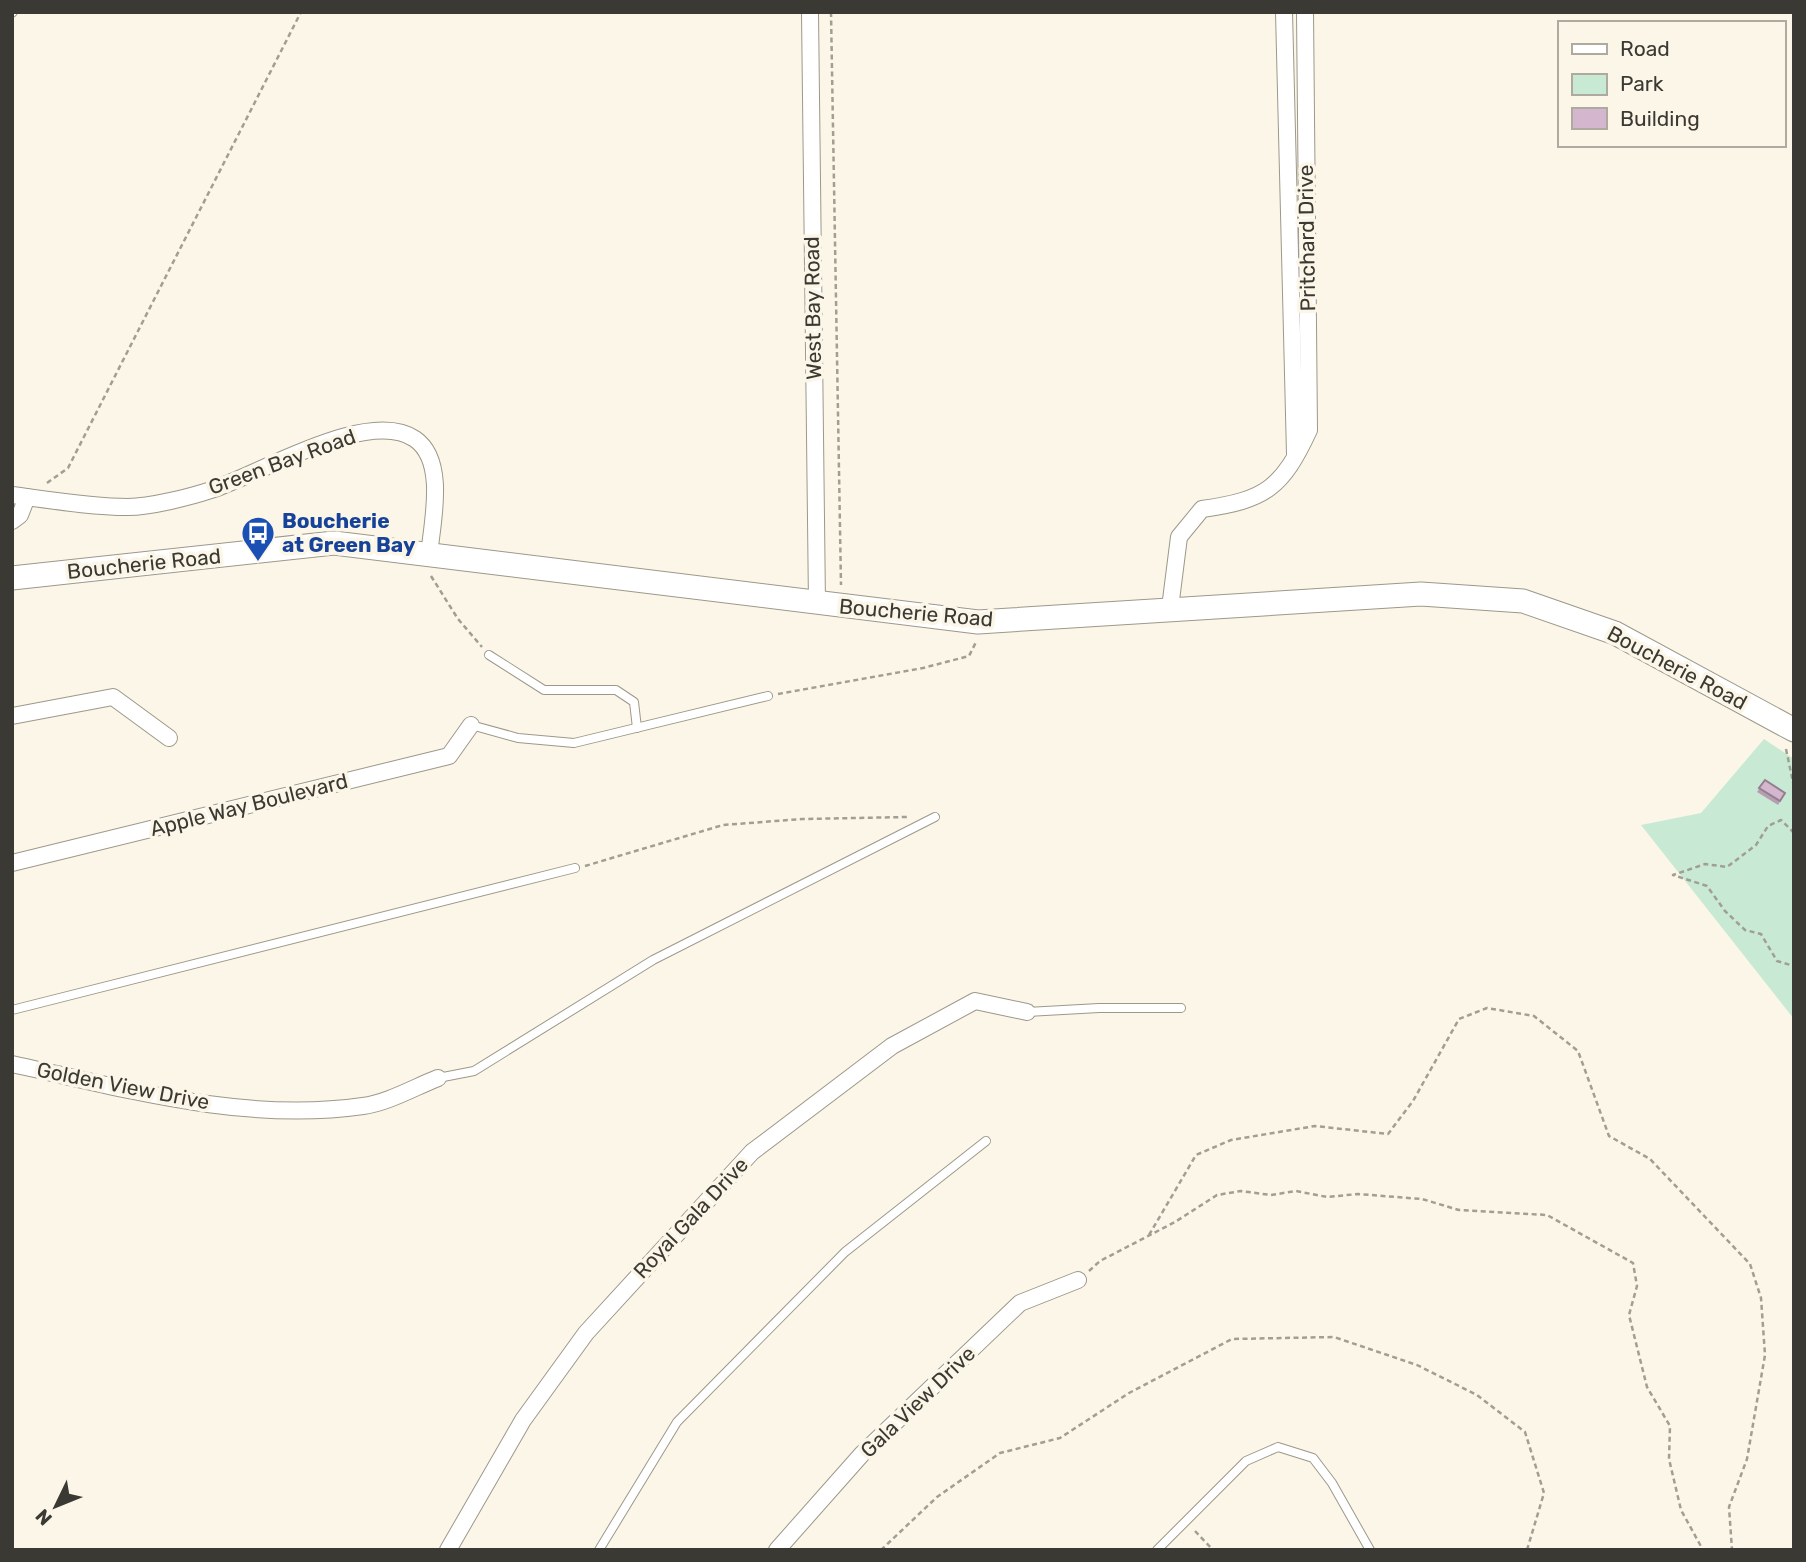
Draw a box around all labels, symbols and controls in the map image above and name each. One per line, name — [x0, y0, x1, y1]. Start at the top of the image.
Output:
legend — [1558, 21, 1785, 147]
text: Road — [1620, 36, 1670, 61]
text: Park — [1620, 71, 1664, 96]
text: Building — [1620, 106, 1700, 131]
street label: Pritchard Drive — [1293, 164, 1320, 312]
street label: West Bay Road — [799, 236, 826, 380]
street label: Green Bay Road — [205, 423, 359, 500]
place label: Boucherie at Green Bay — [282, 508, 416, 557]
bus stop icon: Boucherie at Green Bay — [239, 514, 277, 563]
street label: Boucherie Road — [66, 543, 222, 584]
street label: Boucherie Road — [838, 593, 994, 632]
street label: Boucherie Road — [1603, 620, 1751, 715]
street label: Apple Way Boulevard — [147, 768, 350, 841]
street label: Golden View Drive — [35, 1057, 212, 1115]
street label: Royal Gala Drive — [628, 1152, 753, 1283]
street label: Gala View Drive — [855, 1341, 980, 1463]
north arrow — [21, 1471, 91, 1541]
text: N — [31, 1504, 57, 1530]

